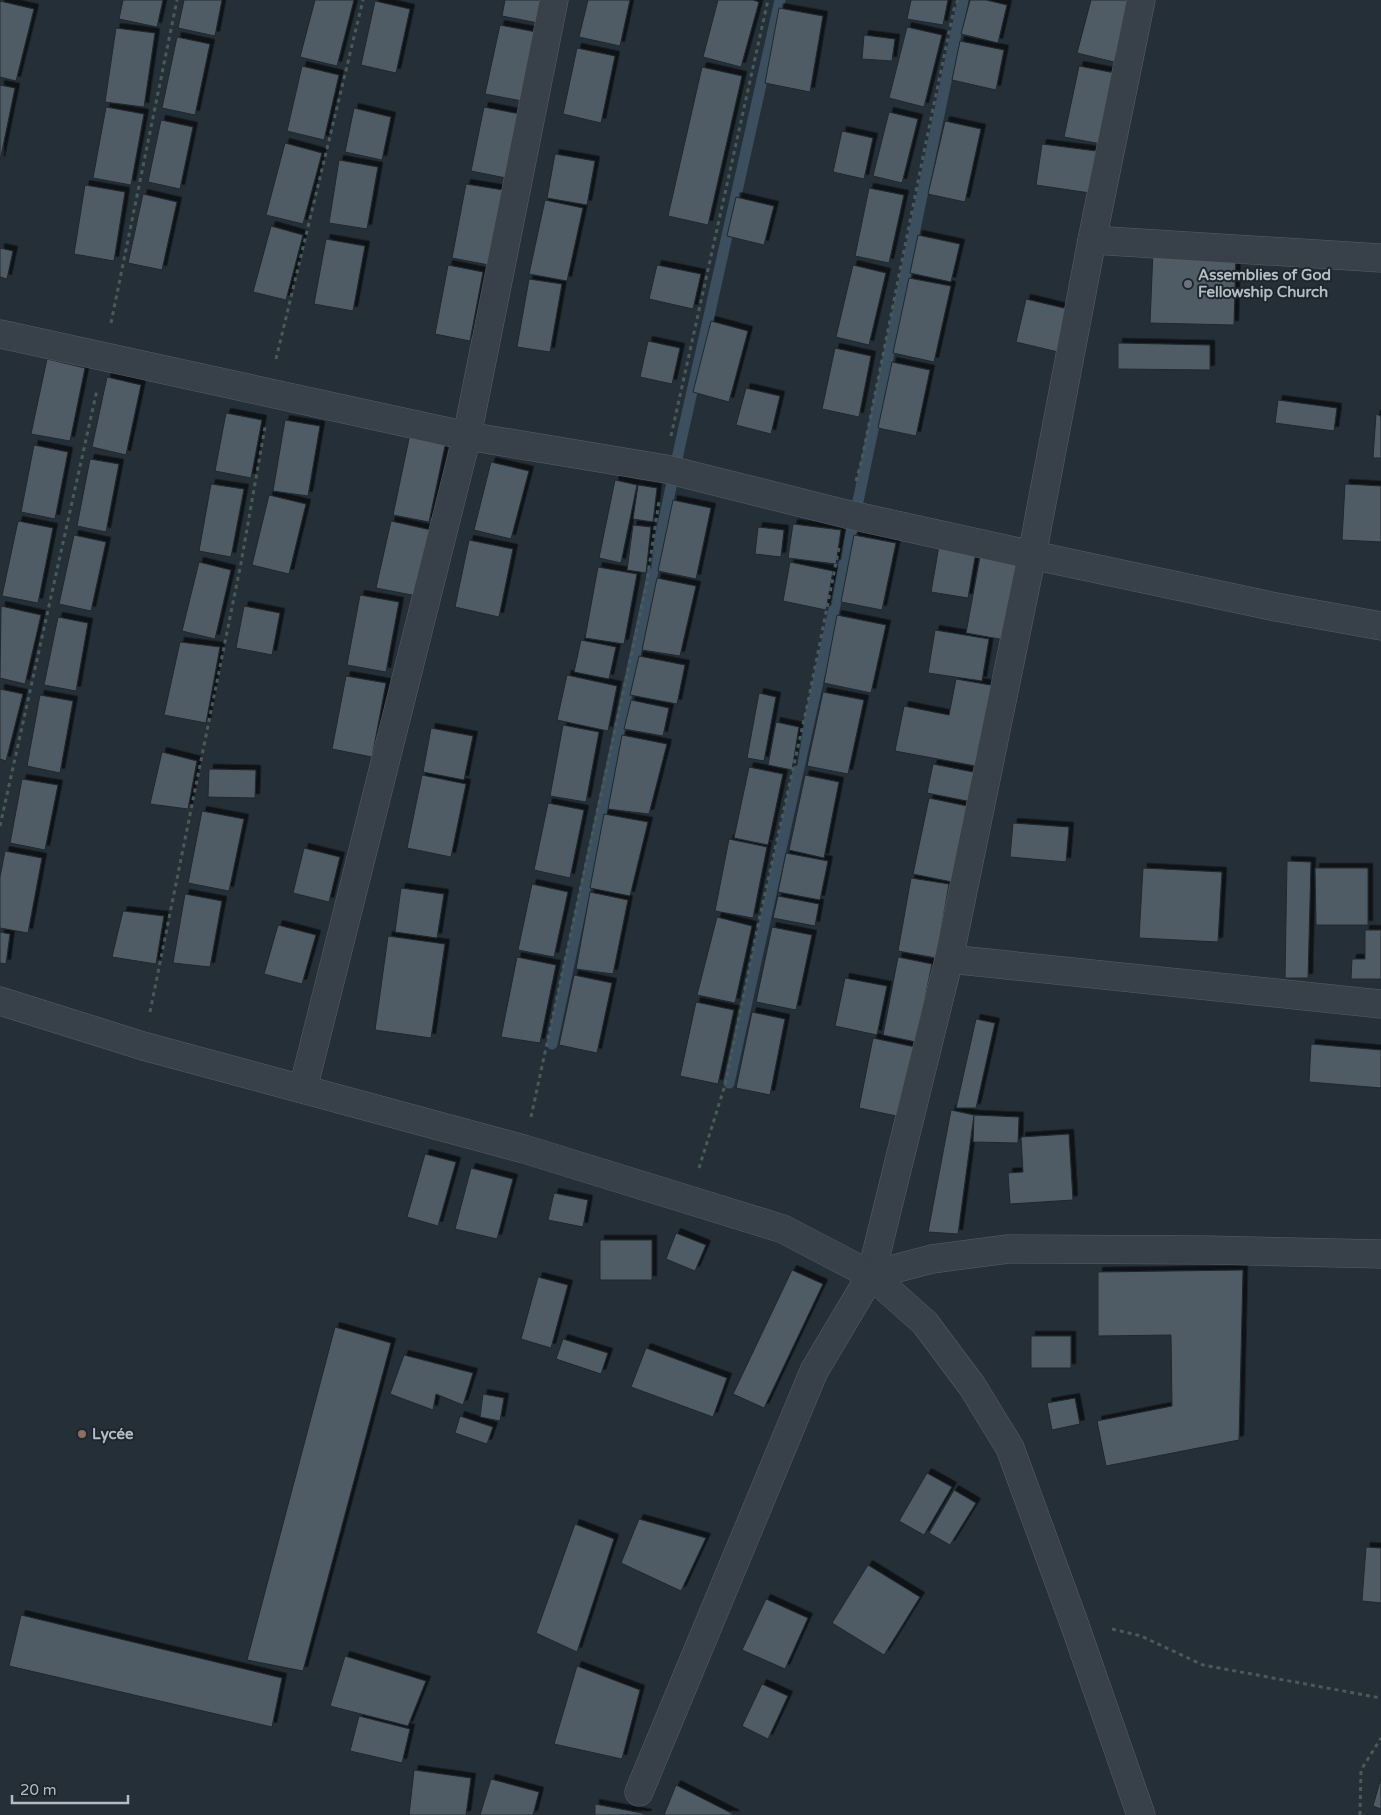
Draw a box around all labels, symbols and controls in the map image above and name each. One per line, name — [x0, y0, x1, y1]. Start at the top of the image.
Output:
place label: Assemblies of God Fellowship Church — [1198, 266, 1331, 302]
marker: Assemblies of God Fellowship Church — [1182, 278, 1194, 290]
place label: Lycée — [92, 1425, 134, 1444]
marker: Lycée — [76, 1428, 88, 1440]
scale bar — [12, 1772, 129, 1804]
text: 20 m — [20, 1781, 57, 1799]

